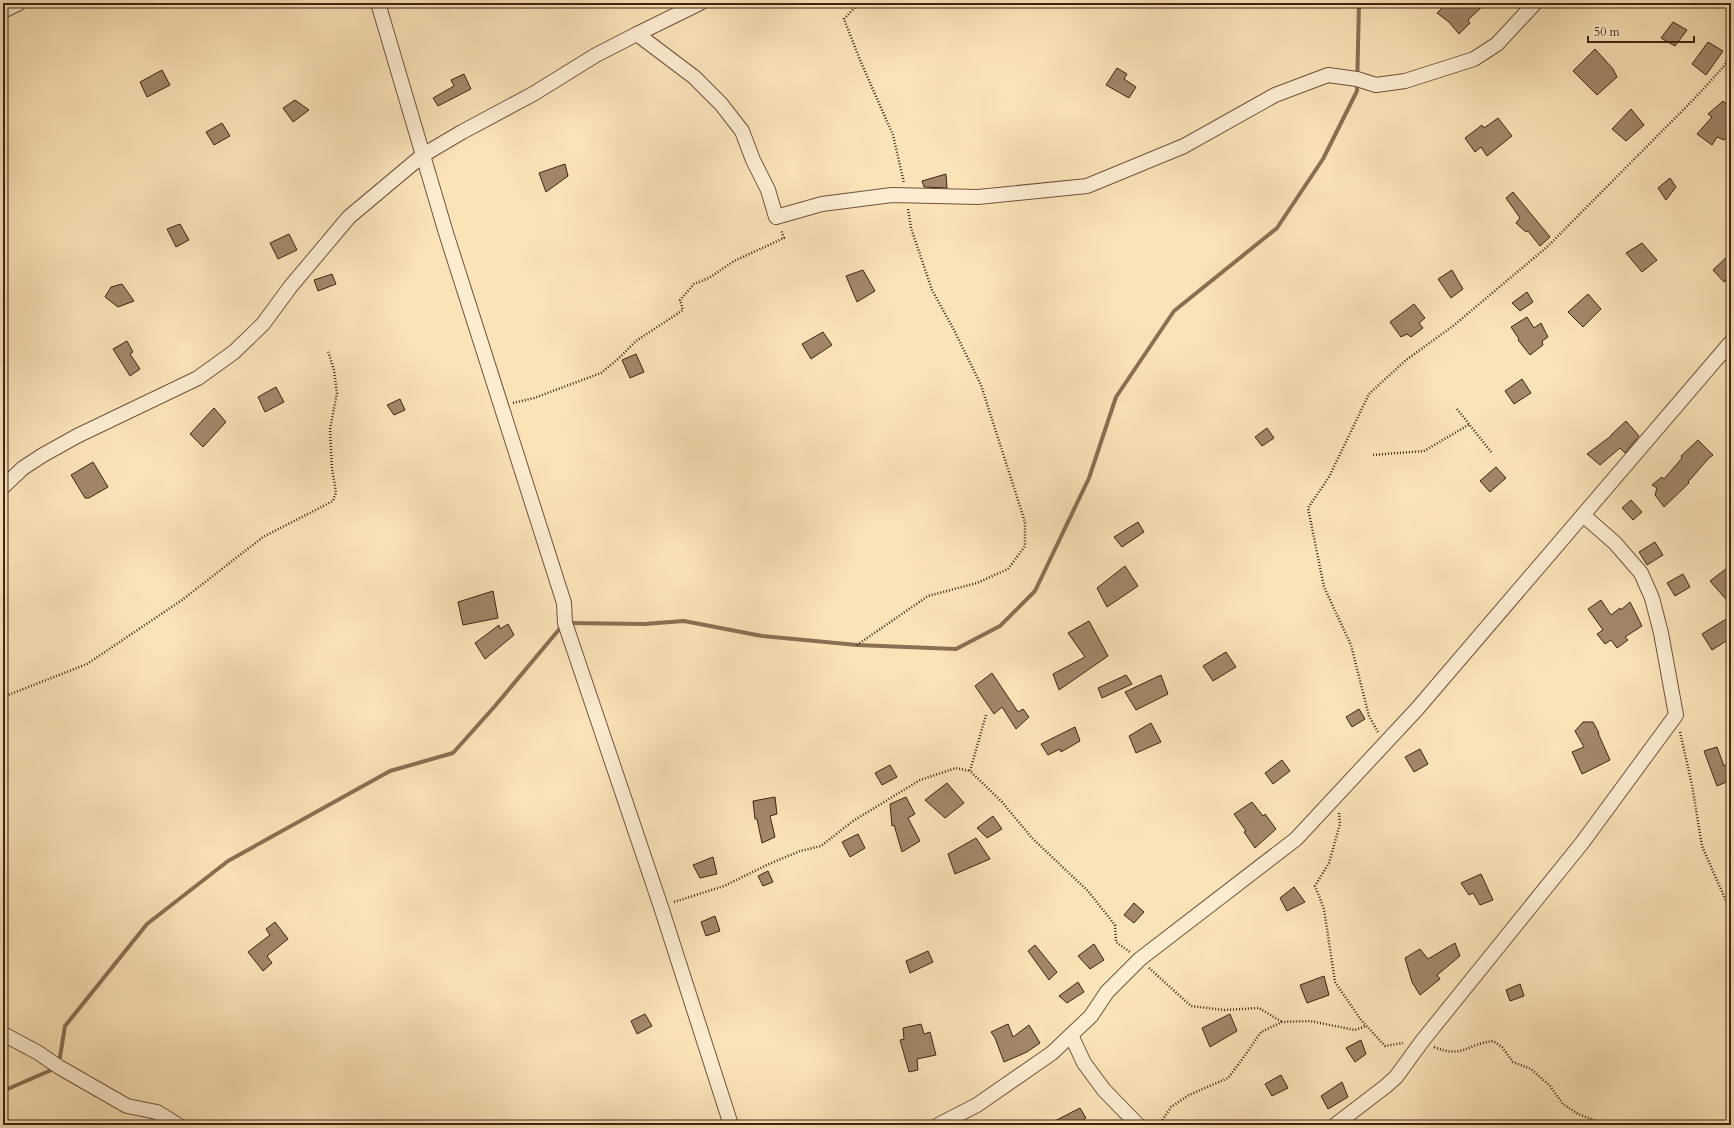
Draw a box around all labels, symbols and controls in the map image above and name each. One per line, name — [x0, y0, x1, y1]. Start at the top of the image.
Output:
scale bar — [1588, 18, 1694, 44]
text: 50 m — [1594, 24, 1621, 40]

